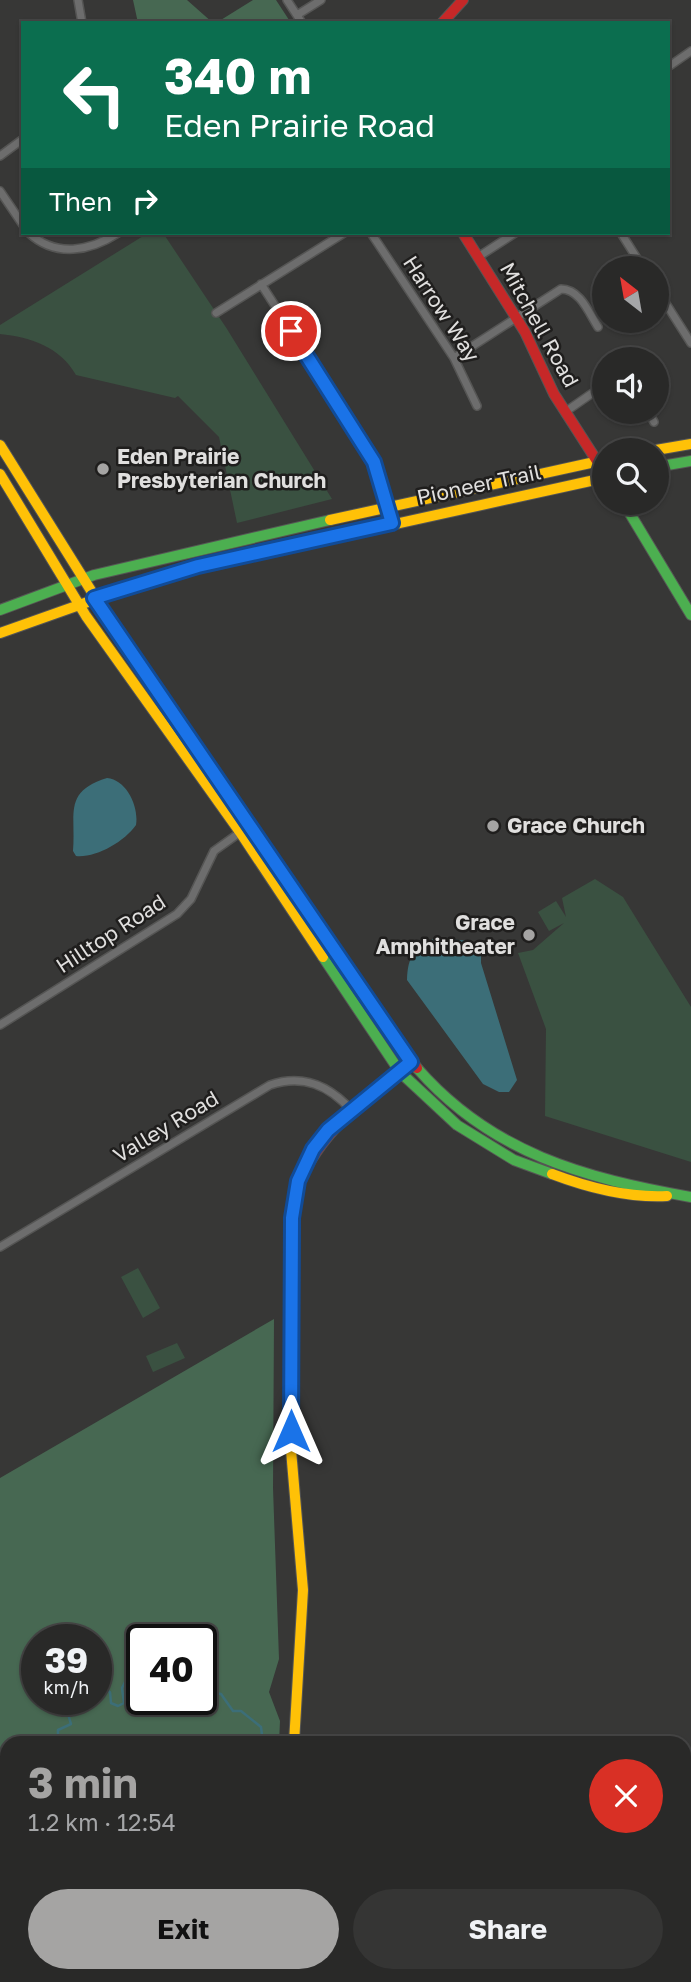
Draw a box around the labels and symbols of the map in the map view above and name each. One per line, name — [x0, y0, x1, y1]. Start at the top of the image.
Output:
street label: Harrow Way — [398, 251, 486, 367]
north arrow — [592, 256, 668, 332]
street label: Mitchell Road — [495, 258, 585, 392]
pin — [261, 301, 321, 361]
place label: Eden Prairie Presbyterian Church — [117, 443, 326, 493]
street label: Pioneer Trail — [414, 458, 543, 510]
marker: Eden Prairie Presbyterian Church — [95, 461, 111, 477]
place label: Grace Church — [507, 812, 645, 838]
marker: Grace Church — [485, 818, 501, 834]
street label: Hilltop Road — [51, 888, 170, 978]
place label: Grace Amphitheater — [376, 909, 515, 959]
marker: Grace Amphitheater — [521, 927, 537, 943]
street label: Valley Road — [108, 1085, 223, 1168]
position arrow — [254, 1394, 328, 1468]
speed limit sign: 40 — [126, 1624, 217, 1715]

